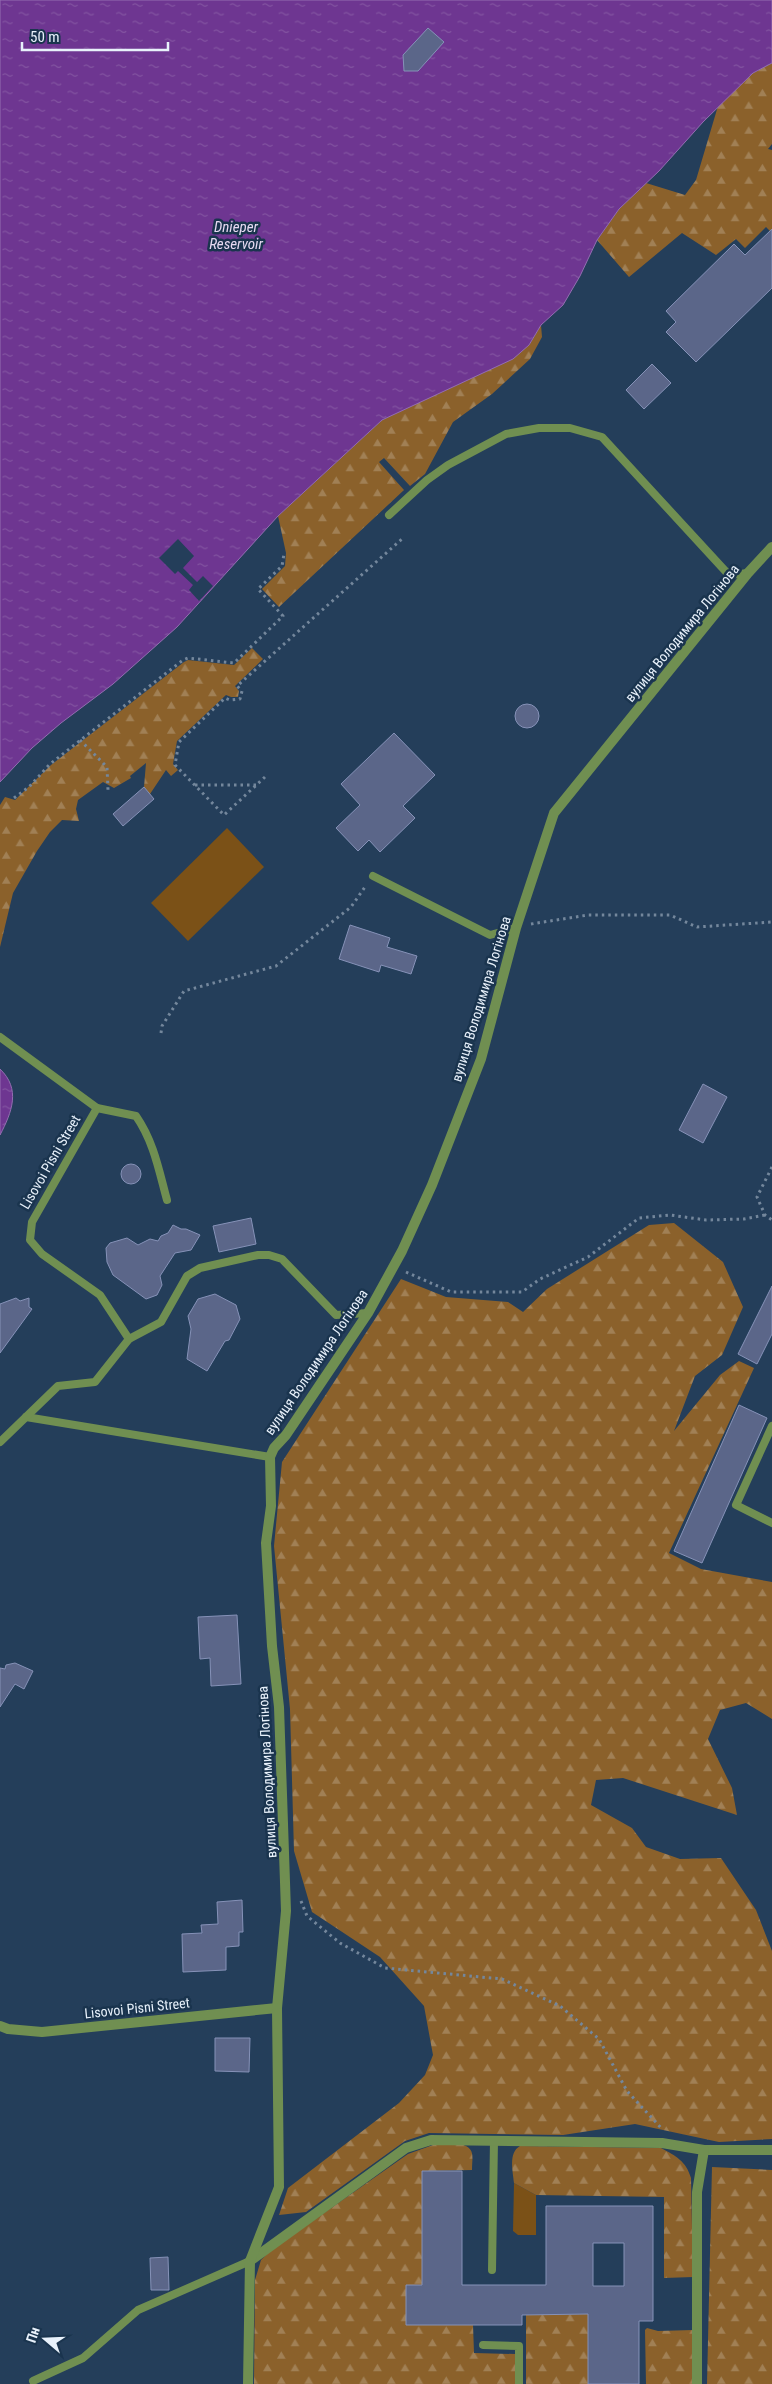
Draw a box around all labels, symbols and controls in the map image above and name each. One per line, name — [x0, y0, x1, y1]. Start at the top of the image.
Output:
scale bar — [22, 20, 169, 52]
text: 50 m — [30, 28, 60, 46]
water label: Dnieper Reservoir — [209, 218, 263, 253]
street label: вулиця Володимира Логінова — [622, 561, 742, 705]
street label: вулиця Володимира Логінова — [448, 914, 514, 1084]
street label: Lisovoi Pisni Street — [17, 1112, 83, 1212]
street label: вулиця Володимира Логінова — [261, 1286, 371, 1438]
street label: вулиця Володимира Логінова — [255, 1686, 279, 1858]
street label: Lisovoi Pisni Street — [84, 1995, 190, 2021]
north arrow — [20, 2314, 70, 2364]
text: Пн — [23, 2325, 43, 2345]

